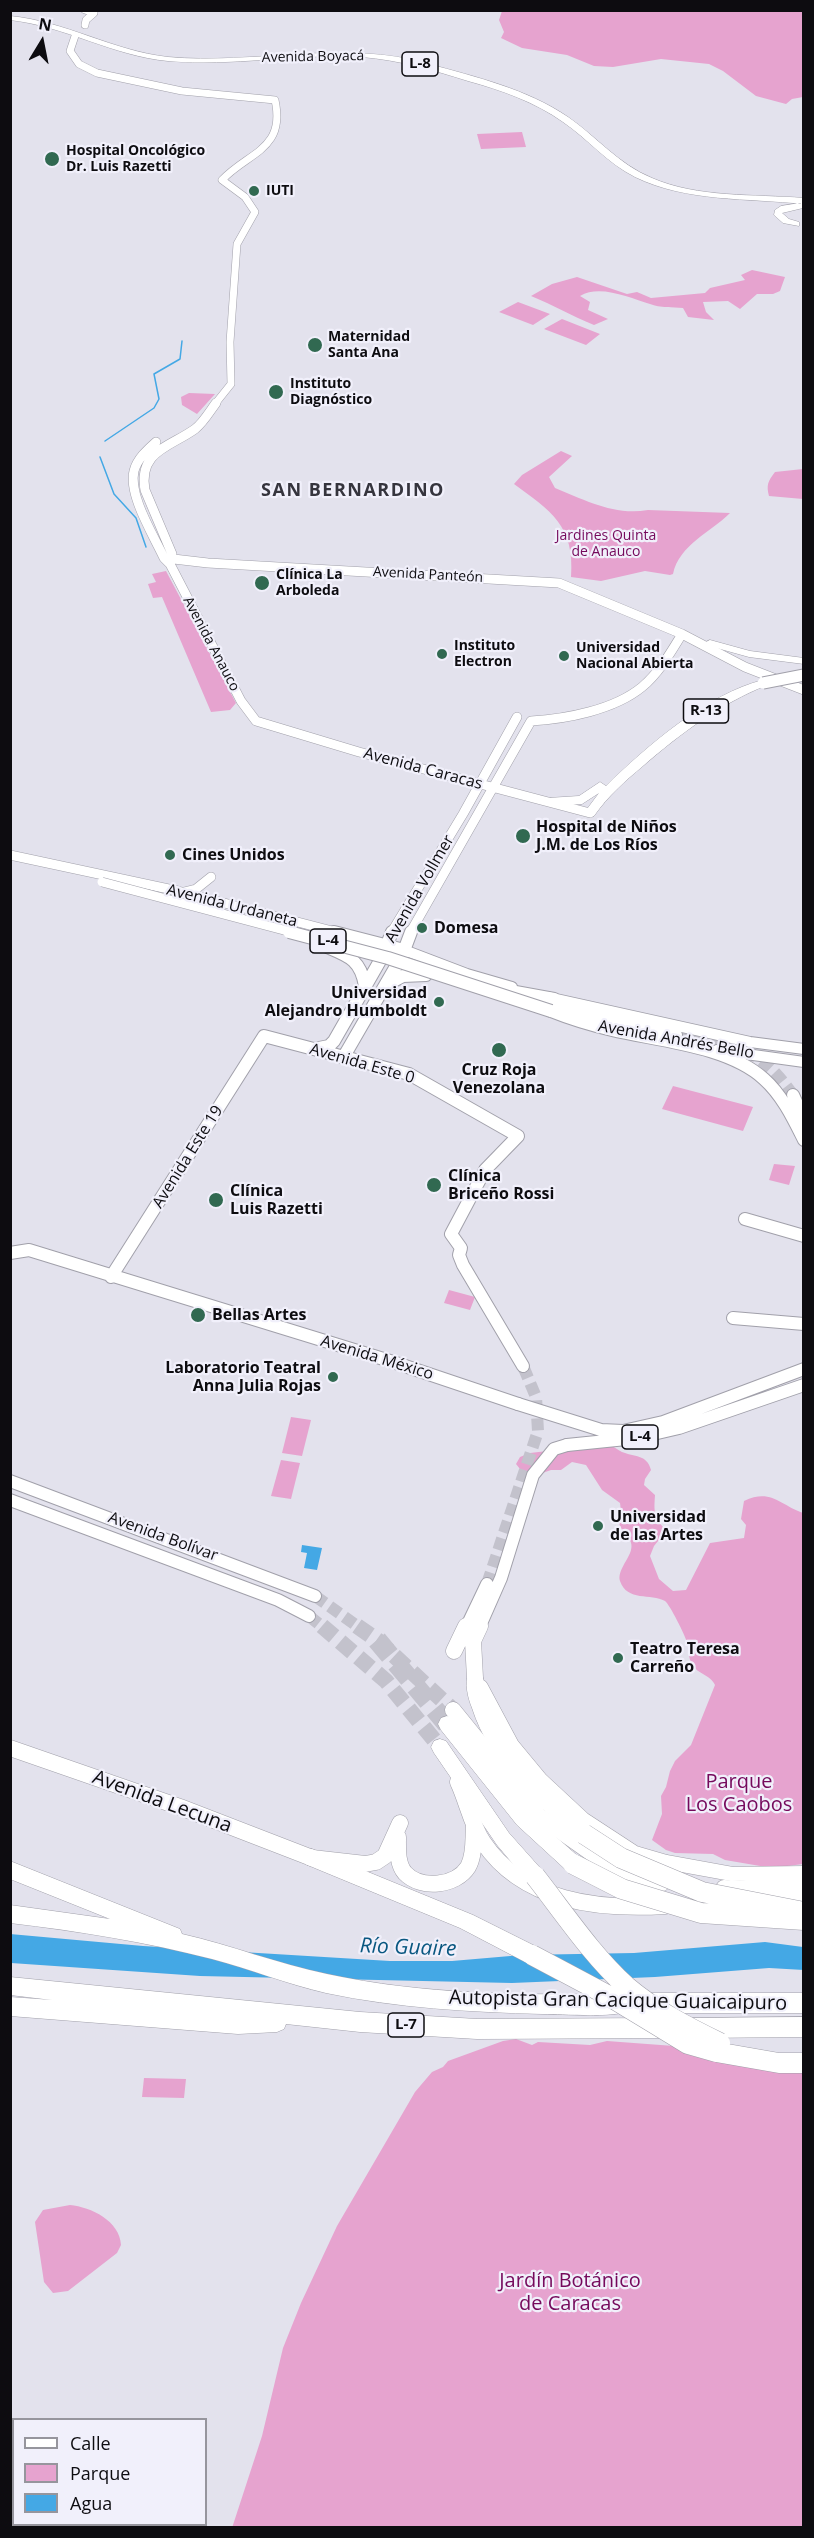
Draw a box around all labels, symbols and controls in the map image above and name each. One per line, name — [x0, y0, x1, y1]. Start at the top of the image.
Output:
north arrow — [12, 12, 72, 72]
text: N — [37, 12, 53, 36]
street label: Avenida Boyacá — [262, 48, 364, 66]
road number: L-8 — [402, 52, 438, 76]
place label: Hospital Oncológico Dr. Luis Razetti — [66, 143, 205, 176]
marker: Hospital Oncológico Dr. Luis Razetti — [43, 150, 61, 168]
place label: IUTI — [266, 183, 294, 199]
marker: IUTI — [247, 184, 261, 198]
place label: Maternidad Santa Ana — [328, 329, 410, 362]
marker: Maternidad Santa Ana — [306, 336, 324, 354]
place label: Instituto Diagnóstico — [290, 376, 372, 408]
marker: Instituto Diagnóstico — [267, 383, 285, 401]
district label: SAN BERNARDINO — [261, 480, 445, 502]
park label: Jardines Quinta de Anauco — [556, 528, 656, 560]
street label: Avenida Panteón — [372, 564, 484, 586]
place label: Clínica La Arboleda — [276, 567, 343, 600]
marker: Clínica La Arboleda — [253, 574, 271, 592]
street label: Avenida Anauco — [179, 594, 243, 694]
place label: Instituto Electron — [454, 638, 515, 670]
place label: Universidad Nacional Abierta — [576, 640, 693, 672]
marker: Instituto Electron — [435, 647, 449, 661]
marker: Universidad Nacional Abierta — [557, 649, 571, 663]
road number: R-13 — [684, 699, 728, 723]
street label: Avenida Caracas — [361, 744, 485, 794]
place label: Hospital de Niños J.M. de Los Ríos — [536, 817, 677, 855]
marker: Hospital de Niños J.M. de Los Ríos — [514, 827, 532, 845]
street label: Avenida Vollmer — [381, 832, 459, 946]
place label: Cines Unidos — [182, 845, 285, 865]
marker: Cines Unidos — [163, 848, 177, 862]
street label: Avenida Urdaneta — [165, 880, 299, 932]
place label: Domesa — [434, 918, 499, 938]
marker: Domesa — [415, 921, 429, 935]
road number: L-4 — [310, 929, 346, 953]
place label: Universidad Alejandro Humboldt — [265, 983, 427, 1021]
marker: Universidad Alejandro Humboldt — [432, 995, 446, 1009]
street label: Avenida Andrés Bello — [597, 1017, 755, 1063]
street label: Avenida Este 0 — [307, 1040, 417, 1088]
marker: Cruz Roja Venezolana — [490, 1041, 508, 1059]
place label: Cruz Roja Venezolana — [453, 1060, 545, 1098]
street label: Avenida Este 19 — [149, 1102, 227, 1212]
place label: Clínica Briceño Rossi — [448, 1166, 554, 1204]
marker: Clínica Briceño Rossi — [425, 1176, 443, 1194]
place label: Clínica Luis Razetti — [230, 1181, 323, 1219]
marker: Clínica Luis Razetti — [207, 1191, 225, 1209]
place label: Bellas Artes — [212, 1305, 306, 1325]
marker: Bellas Artes — [189, 1306, 207, 1324]
street label: Avenida México — [318, 1332, 436, 1384]
place label: Laboratorio Teatral Anna Julia Rojas — [165, 1358, 321, 1396]
marker: Laboratorio Teatral Anna Julia Rojas — [326, 1370, 340, 1384]
road number: L-4 — [622, 1425, 658, 1449]
place label: Universidad de las Artes — [610, 1507, 706, 1545]
street label: Avenida Bolívar — [106, 1508, 220, 1566]
marker: Universidad de las Artes — [591, 1519, 605, 1533]
place label: Teatro Teresa Carreño — [630, 1639, 740, 1677]
marker: Teatro Teresa Carreño — [611, 1651, 625, 1665]
street label: Avenida Lecuna — [89, 1766, 235, 1838]
park label: Parque Los Caobos — [686, 1770, 792, 1817]
water label: Río Guaire — [359, 1934, 457, 1962]
street label: Autopista Gran Cacique Guaicaipuro — [449, 1986, 787, 2016]
road number: L-7 — [388, 2013, 424, 2037]
park label: Jardín Botánico de Caracas — [499, 2269, 641, 2316]
legend — [12, 2418, 207, 2526]
text: Calle — [70, 2431, 111, 2455]
text: Parque — [70, 2461, 130, 2485]
text: Agua — [70, 2491, 112, 2515]

